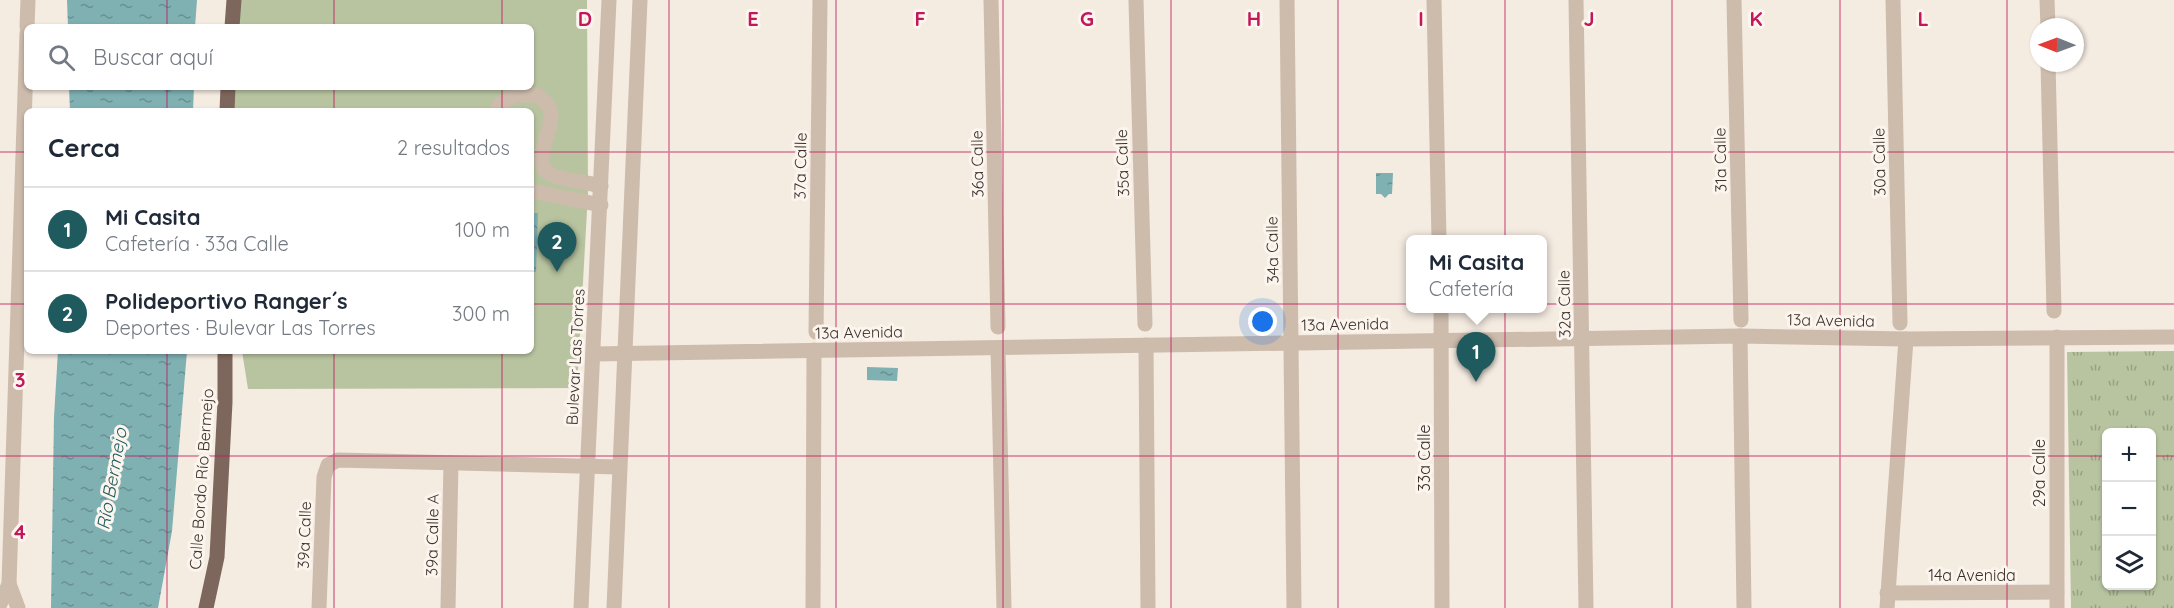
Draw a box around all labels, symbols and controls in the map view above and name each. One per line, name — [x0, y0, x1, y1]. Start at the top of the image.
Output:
text: D — [578, 6, 592, 31]
text: E — [747, 6, 759, 31]
text: F — [914, 6, 926, 31]
text: G — [1080, 6, 1094, 31]
text: H — [1247, 6, 1261, 31]
text: I — [1418, 6, 1424, 31]
text: J — [1583, 6, 1595, 31]
text: K — [1749, 6, 1763, 31]
text: L — [1917, 6, 1929, 31]
north arrow — [2030, 18, 2084, 72]
search box — [24, 24, 534, 90]
icon: search — [45, 41, 78, 74]
text: Buscar aquí — [93, 43, 213, 71]
street label: 31a Calle — [1709, 127, 1731, 193]
street label: 30a Calle — [1868, 128, 1890, 196]
street label: 35a Calle — [1111, 129, 1133, 197]
street label: 36a Calle — [966, 130, 988, 198]
text: Cerca — [48, 131, 120, 164]
street label: 37a Calle — [789, 132, 811, 200]
text: 2 resultados — [397, 135, 510, 160]
text: Mi Casita — [105, 203, 201, 231]
street label: 34a Calle — [1261, 216, 1283, 284]
text: 1 — [64, 217, 71, 242]
text: 100 m — [455, 217, 510, 242]
pin: 2 — [538, 222, 576, 272]
text: Cafetería · 33a Calle — [105, 231, 289, 256]
popup — [1406, 235, 1547, 313]
text: Mi Casita — [1429, 248, 1524, 276]
street label: 32a Calle — [1553, 270, 1575, 338]
text: Cafetería — [1429, 276, 1514, 301]
text: Polideportivo Ranger´s — [105, 287, 348, 315]
street label: Bulevar Las Torres — [561, 288, 589, 426]
text: 2 — [62, 301, 73, 326]
text: 300 m — [452, 301, 510, 326]
your location — [1248, 307, 1277, 336]
street label: 13a Avenida — [1787, 309, 1875, 331]
street label: 13a Avenida — [1301, 313, 1389, 335]
text: Deportes · Bulevar Las Torres — [105, 315, 376, 340]
street label: 13a Avenida — [815, 321, 903, 343]
pin: 1 — [1456, 332, 1496, 382]
text: 3 — [15, 367, 25, 392]
street label: Calle Bordo Río Bermejo — [185, 388, 217, 570]
street label: 33a Calle — [1414, 424, 1434, 492]
water label: Río Bermejo — [91, 425, 132, 532]
map controls — [2102, 428, 2156, 590]
button: + — [2102, 428, 2156, 482]
street label: 29a Calle — [2029, 439, 2049, 507]
button: − — [2102, 482, 2156, 536]
street label: 39a Calle A — [421, 494, 443, 576]
street label: 39a Calle — [293, 501, 315, 569]
text: 4 — [14, 519, 26, 544]
button: layers — [2102, 536, 2156, 590]
street label: 14a Avenida — [1928, 565, 2016, 585]

